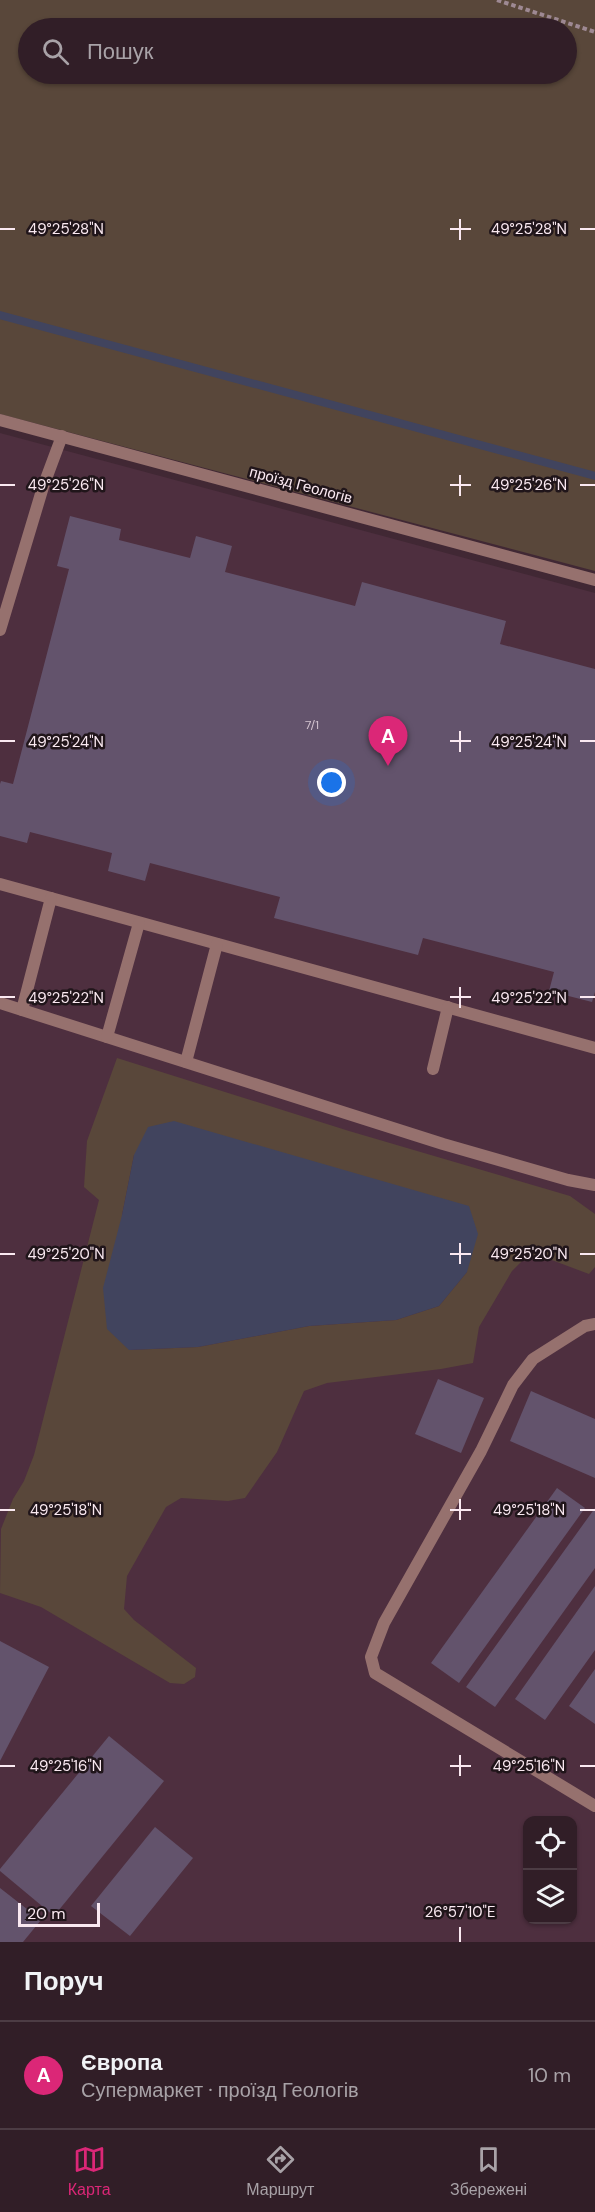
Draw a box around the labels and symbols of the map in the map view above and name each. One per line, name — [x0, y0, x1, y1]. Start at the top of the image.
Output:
text: 49°25'28"N — [28, 219, 104, 239]
text: 49°25'28"N — [491, 219, 567, 239]
street label: проїзд Геологів — [247, 462, 355, 508]
text: 49°25'26"N — [28, 475, 104, 495]
text: 49°25'26"N — [491, 475, 567, 495]
pin: A — [368, 716, 408, 766]
house number: 7/1 — [305, 717, 319, 733]
text: 49°25'24"N — [28, 732, 104, 752]
text: 49°25'24"N — [491, 732, 567, 752]
your location — [317, 768, 346, 797]
text: 49°25'22"N — [28, 988, 104, 1008]
text: 49°25'22"N — [491, 988, 567, 1008]
text: 49°25'20"N — [27, 1244, 105, 1264]
text: 49°25'20"N — [490, 1244, 568, 1264]
text: 49°25'18"N — [30, 1500, 102, 1520]
text: 49°25'18"N — [493, 1500, 565, 1520]
text: 49°25'16"N — [30, 1756, 102, 1776]
text: 49°25'16"N — [493, 1756, 565, 1776]
scale bar — [18, 1900, 100, 1928]
text: 26°57'10"E — [425, 1902, 495, 1922]

